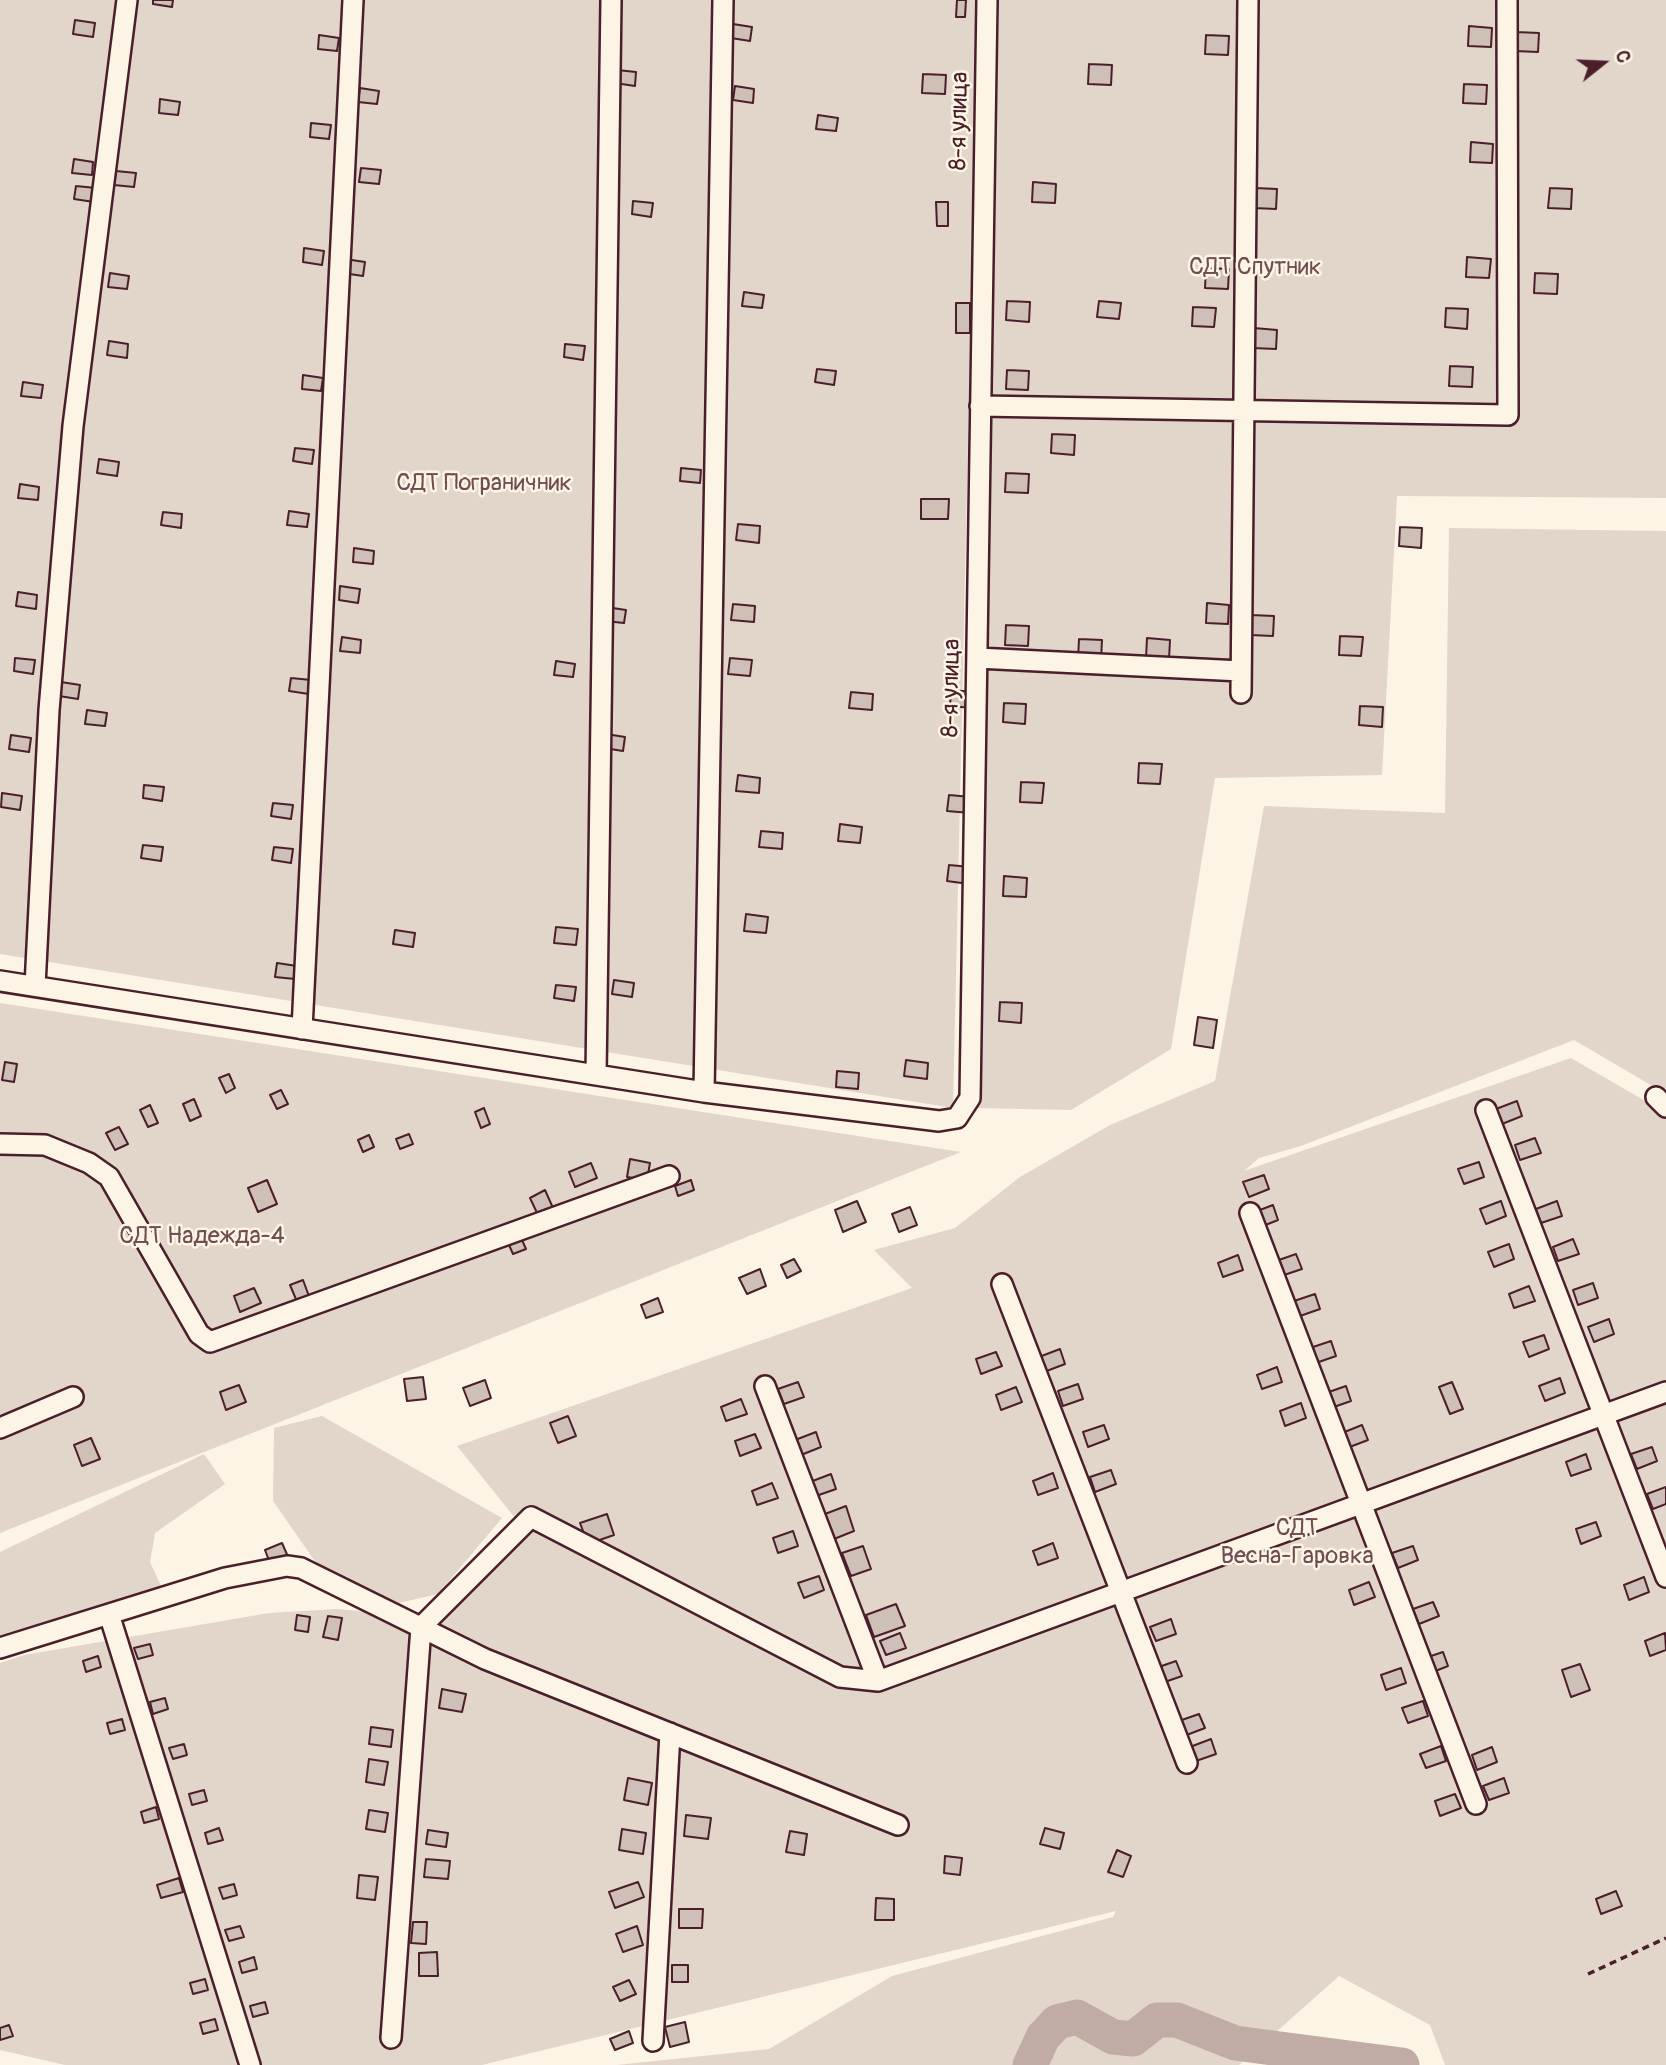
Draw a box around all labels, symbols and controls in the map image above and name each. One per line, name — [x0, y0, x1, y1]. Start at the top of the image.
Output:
north arrow — [1568, 28, 1638, 98]
text: С — [1610, 47, 1636, 66]
street label: 8-я улица — [945, 71, 975, 171]
park label: СДТ Спутник — [1189, 254, 1321, 282]
park label: СДТ Пограничник — [396, 470, 572, 498]
street label: 8-я улица — [937, 638, 967, 738]
park label: СДТ Надежда-4 — [119, 1223, 285, 1251]
park label: СДТ Весна-Гаровка — [1220, 1515, 1374, 1571]

